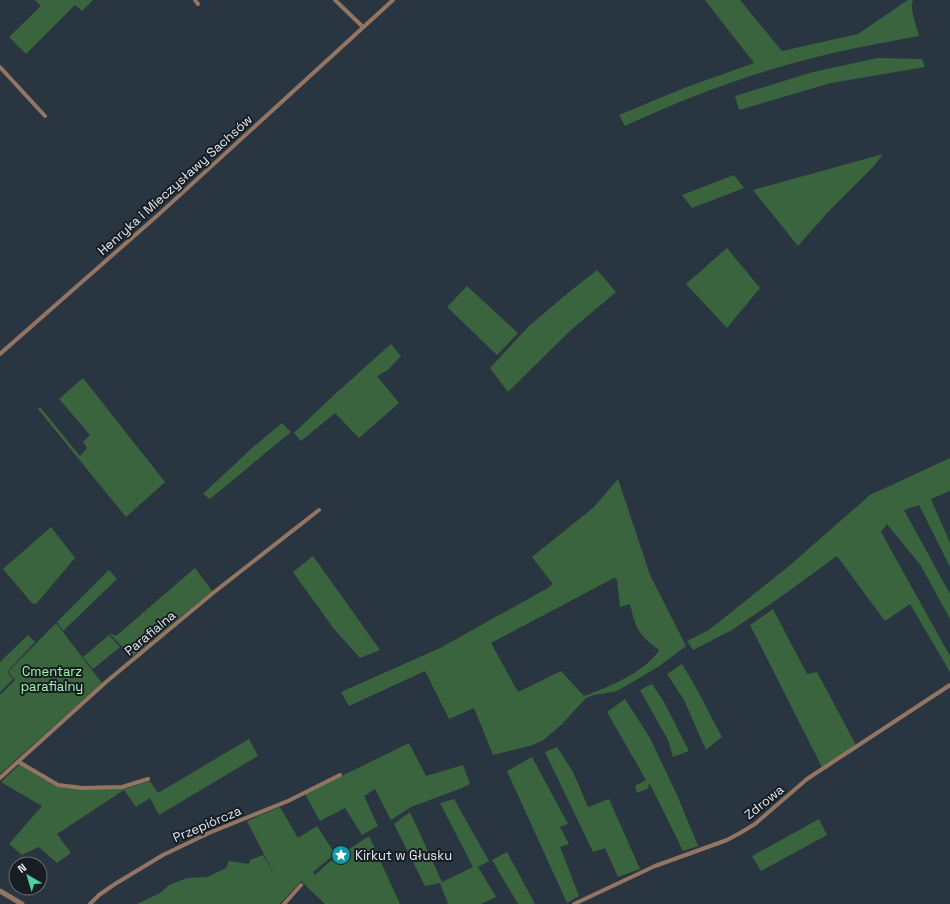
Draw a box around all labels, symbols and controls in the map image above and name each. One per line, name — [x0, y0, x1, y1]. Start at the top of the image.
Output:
street label: Henryka i Mieczysławy Sachsów — [94, 111, 256, 259]
street label: Parafialna — [121, 606, 179, 659]
park label: Cmentarz parafialny — [21, 663, 83, 695]
street label: Zdrowa — [741, 781, 788, 823]
street label: Przepiórcza — [170, 802, 244, 846]
place icon: Kirkut w Głusku — [330, 844, 352, 866]
place label: Kirkut w Głusku — [355, 847, 452, 864]
north arrow — [8, 856, 48, 896]
text: N — [15, 860, 29, 876]

